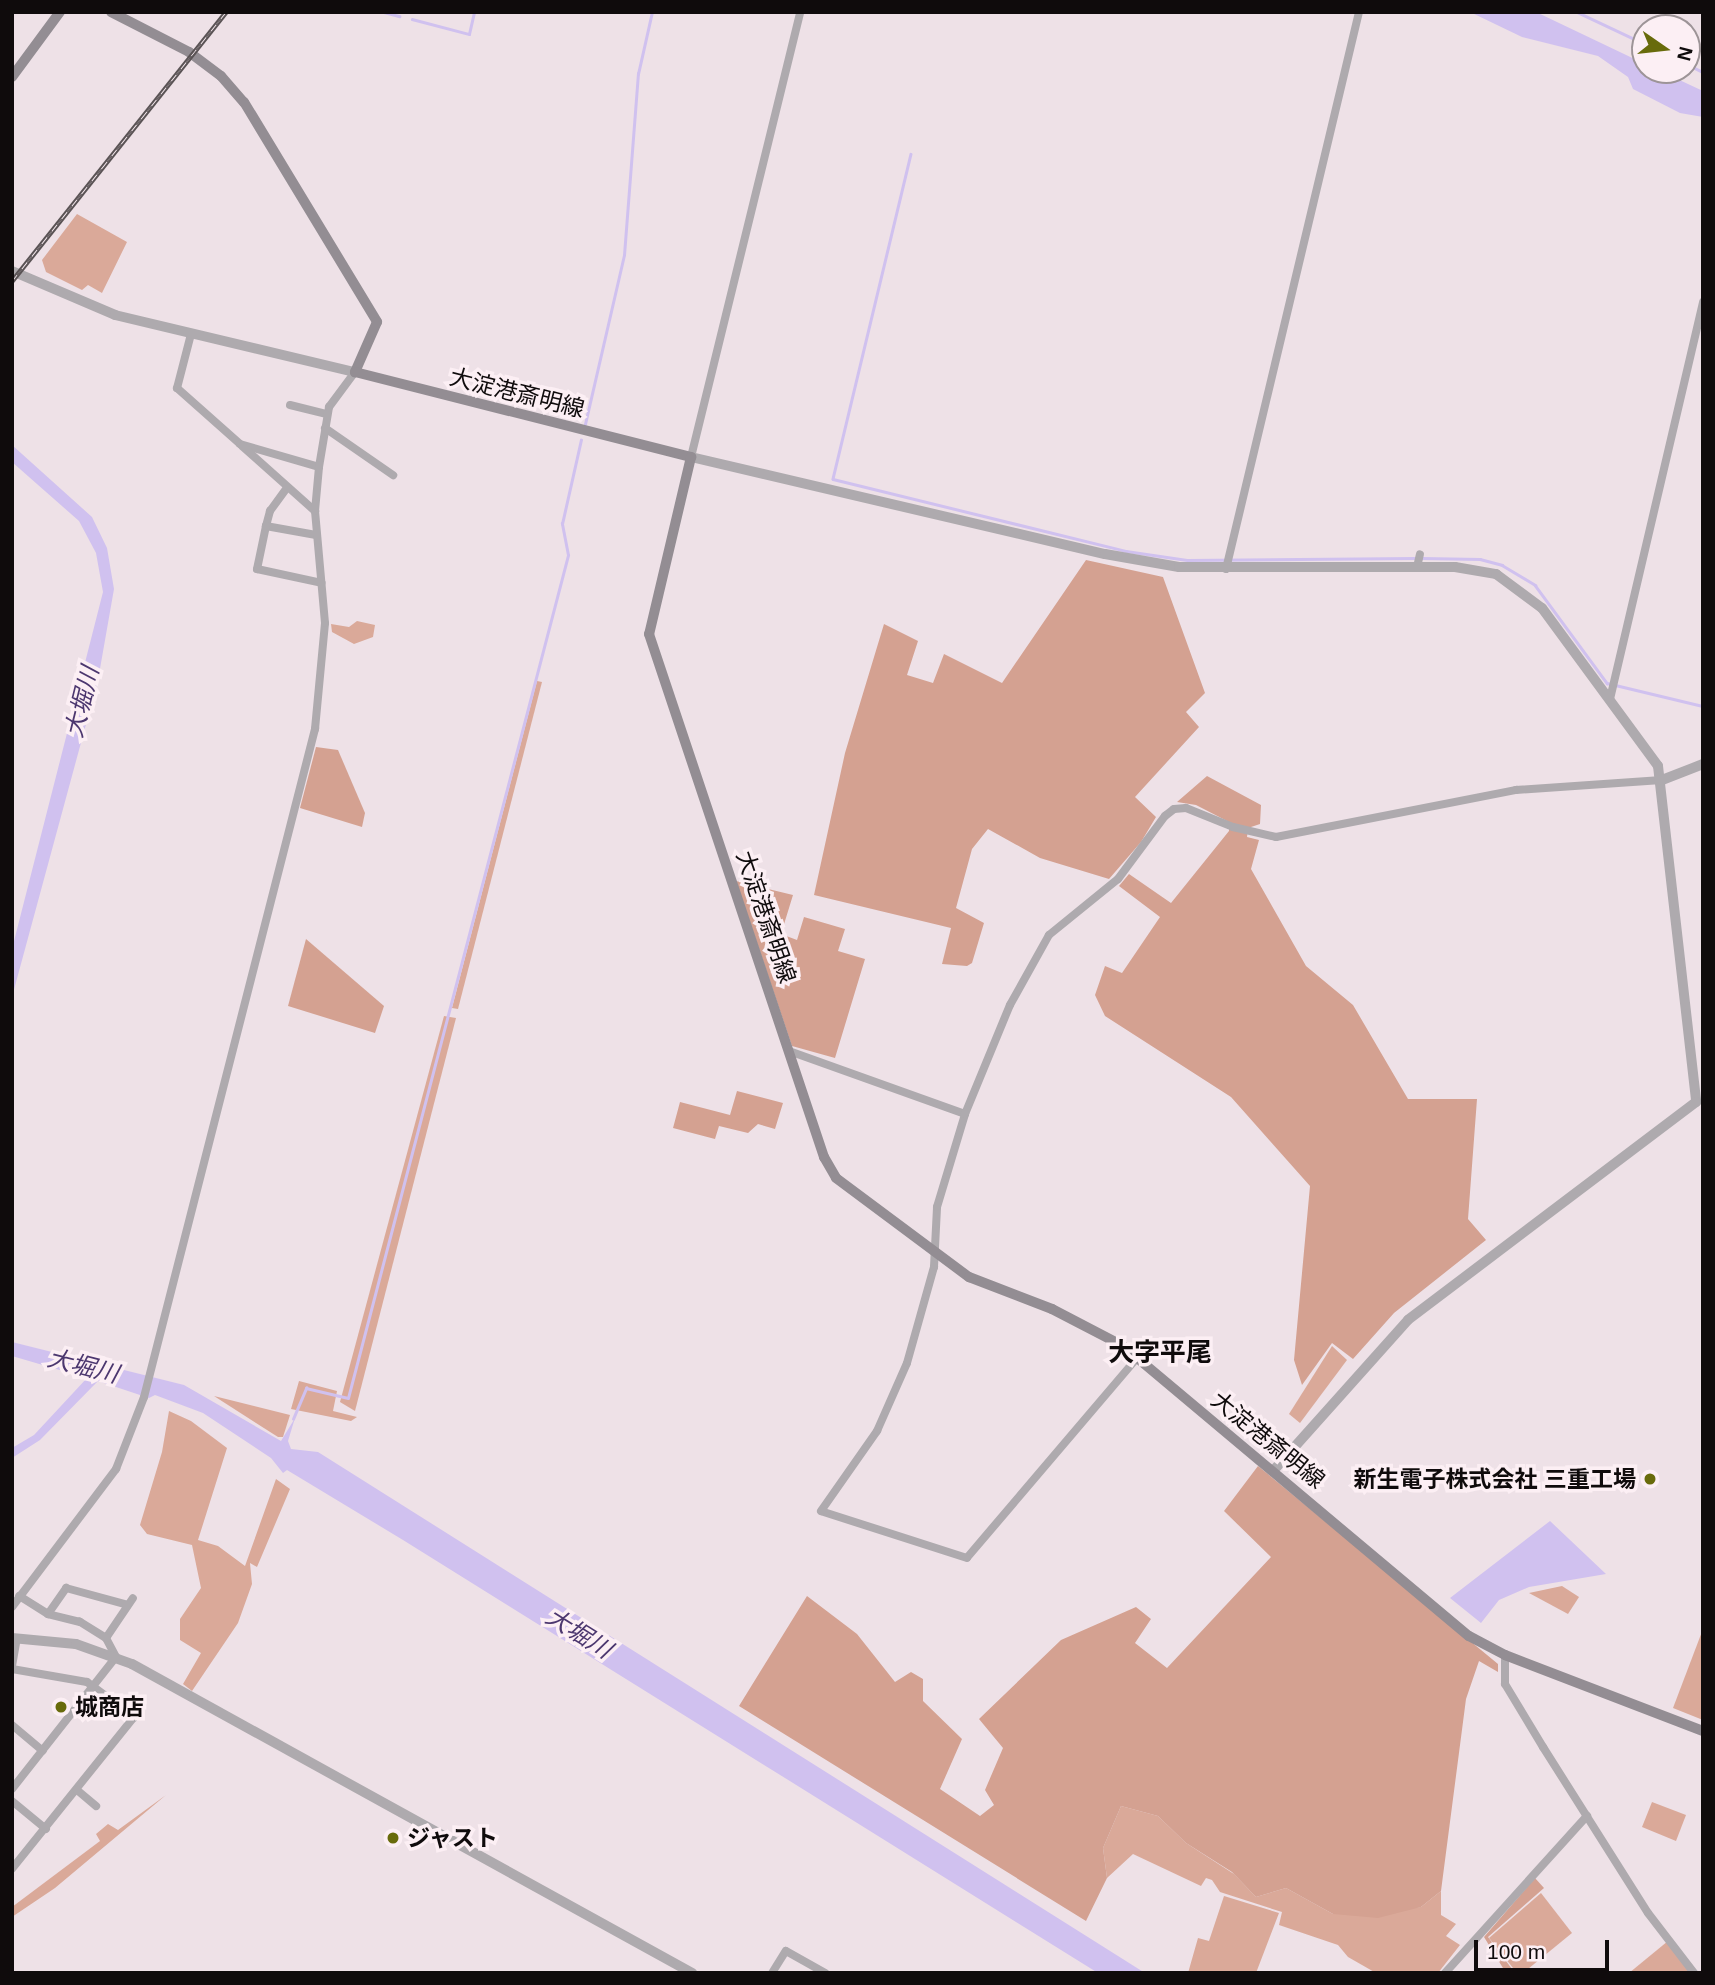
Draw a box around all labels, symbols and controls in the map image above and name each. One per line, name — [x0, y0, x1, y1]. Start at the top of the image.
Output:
north arrow — [1631, 14, 1701, 84]
text: N — [1673, 45, 1697, 63]
street label: 大淀港斎明線 — [447, 363, 587, 423]
water label: 大堀川 — [59, 664, 105, 740]
street label: 大淀港斎明線 — [730, 847, 802, 987]
district label: 大字平尾 — [1108, 1337, 1212, 1369]
water label: 大堀川 — [45, 1343, 121, 1389]
street label: 大淀港斎明線 — [1206, 1386, 1330, 1494]
place label: 新生電子株式会社 三重工場 — [1354, 1465, 1636, 1493]
marker: 新生電子株式会社 三重工場 — [1642, 1471, 1658, 1487]
water label: 大堀川 — [541, 1602, 617, 1664]
place label: 城商店 — [75, 1693, 144, 1721]
marker: 城商店 — [53, 1699, 69, 1715]
place label: ジャスト — [407, 1824, 499, 1852]
marker: ジャスト — [385, 1830, 401, 1846]
scale bar — [1477, 1926, 1612, 1970]
text: 100 m — [1487, 1940, 1545, 1963]

